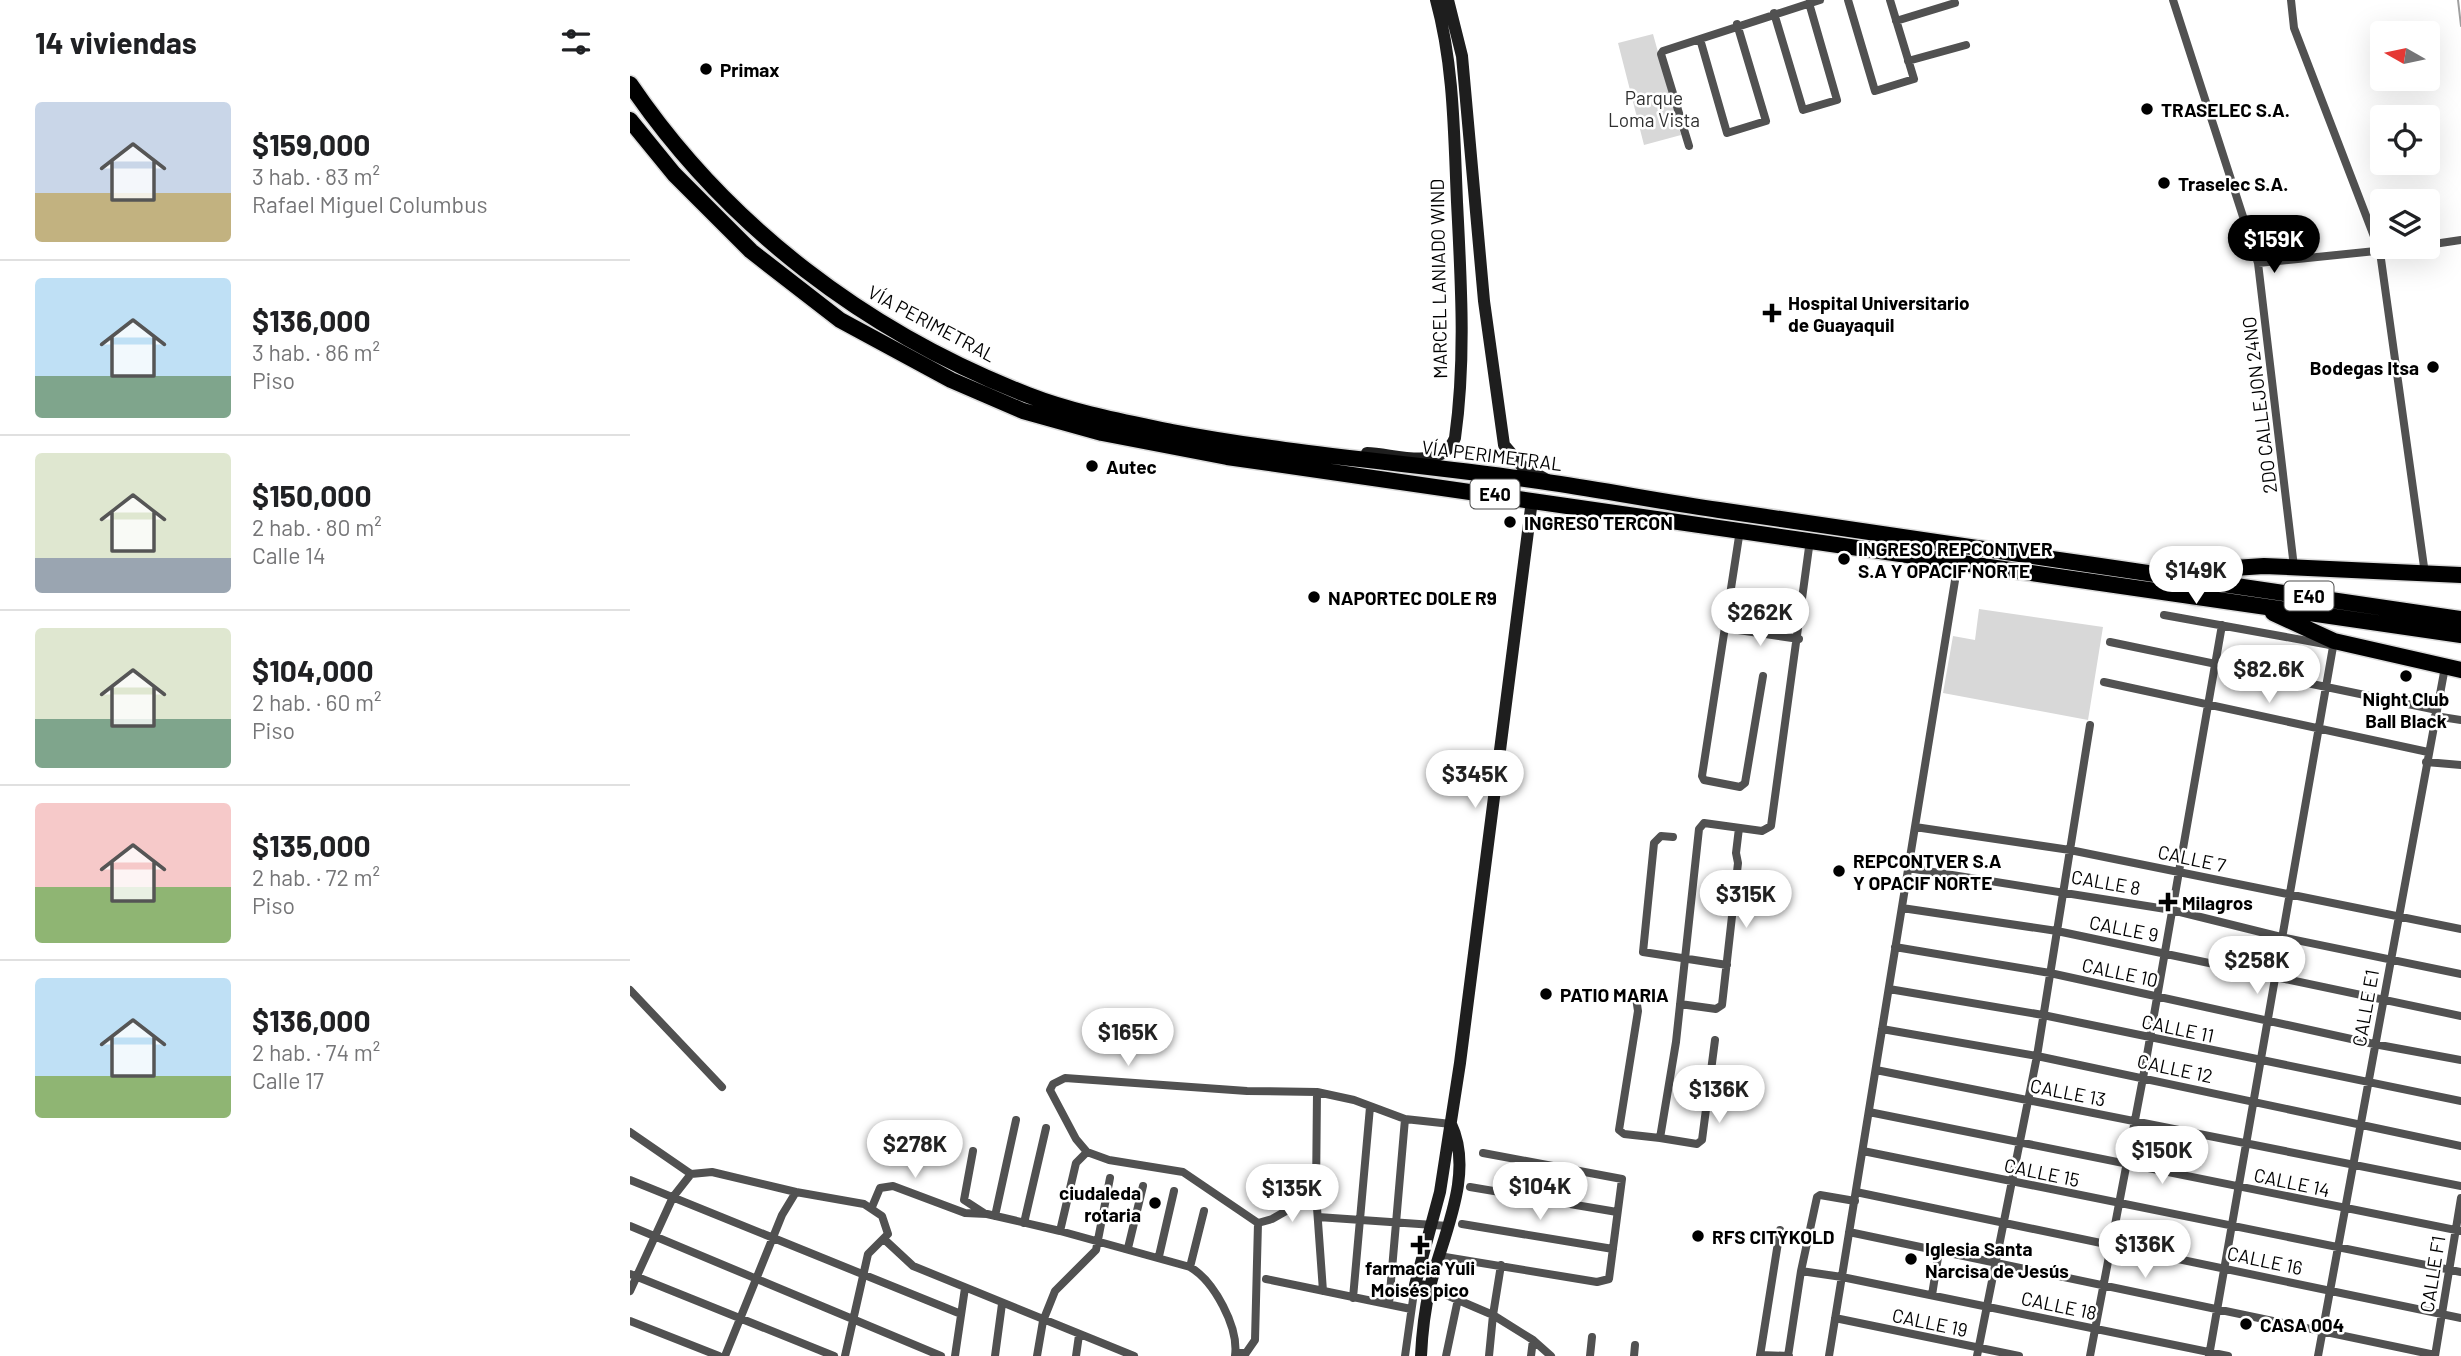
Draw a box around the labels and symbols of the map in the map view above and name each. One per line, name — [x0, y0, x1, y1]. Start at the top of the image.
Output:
north arrow — [2370, 21, 2440, 91]
place label: Primax — [720, 58, 780, 81]
marker: Primax — [698, 61, 714, 77]
park label: Parque Loma Vista — [1608, 86, 1700, 131]
place label: TRASELEC S.A. — [2161, 98, 2290, 121]
marker: TRASELEC S.A. — [2139, 101, 2155, 117]
place label: Traselec S.A. — [2178, 172, 2288, 195]
marker: Traselec S.A. — [2156, 175, 2172, 191]
street label: MARCEL LANIADO WIND — [1425, 179, 1451, 379]
pin: $159K — [2225, 216, 2323, 275]
street label: VÍA PERIMETRAL — [864, 280, 1000, 366]
place label: Hospital Universitario de Guayaquil — [1788, 291, 1970, 336]
marker: Hospital Universitario de Guayaquil — [1762, 303, 1782, 323]
street label: 2DO CALLEJON 24NO — [2237, 315, 2281, 495]
place label: Bodegas Itsa — [2310, 356, 2419, 379]
marker: Bodegas Itsa — [2425, 359, 2441, 375]
street label: VÍA PERIMETRAL — [1420, 435, 1564, 475]
place label: Autec — [1106, 455, 1157, 478]
marker: Autec — [1084, 458, 1100, 474]
road number: E40 — [1470, 480, 1520, 508]
place label: INGRESO TERCON — [1524, 511, 1673, 534]
marker: INGRESO TERCON — [1502, 514, 1518, 530]
place label: INGRESO REPCONTVER S.A Y OPACIF NORTE — [1858, 537, 2053, 582]
pin: $149K — [2147, 546, 2245, 606]
marker: INGRESO REPCONTVER S.A Y OPACIF NORTE — [1836, 551, 1852, 567]
road number: E40 — [2284, 582, 2334, 610]
place label: NAPORTEC DOLE R9 — [1328, 586, 1497, 609]
pin: $262K — [1711, 588, 1809, 648]
marker: NAPORTEC DOLE R9 — [1306, 589, 1322, 605]
pin: $82.6K — [2212, 646, 2326, 705]
marker: Night Club Ball Black — [2398, 668, 2414, 684]
place label: Night Club Ball Black — [2363, 687, 2449, 732]
pin: $345K — [1426, 750, 1524, 810]
street label: CALLE 7 — [2156, 840, 2228, 876]
place label: REPCONTVER S.A Y OPACIF NORTE — [1853, 849, 2002, 894]
marker: REPCONTVER S.A Y OPACIF NORTE — [1831, 863, 1847, 879]
street label: CALLE 8 — [2070, 865, 2142, 899]
pin: $315K — [1697, 870, 1795, 930]
place label: Milagros — [2182, 891, 2253, 914]
marker: Milagros — [2160, 894, 2176, 910]
street label: CALLE 9 — [2088, 910, 2160, 946]
pin: $258K — [2208, 936, 2306, 996]
street label: CALLE 10 — [2080, 953, 2160, 991]
street label: CALLE E1 — [2347, 968, 2383, 1048]
place label: PATIO MARIA — [1560, 983, 1669, 1006]
marker: PATIO MARIA — [1538, 986, 1554, 1002]
pin: $165K — [1079, 1009, 1177, 1068]
street label: CALLE 11 — [2140, 1009, 2216, 1047]
street label: CALLE 12 — [2135, 1049, 2215, 1087]
pin: $136K — [1670, 1066, 1768, 1125]
street label: CALLE 13 — [2028, 1073, 2108, 1111]
pin: $278K — [866, 1120, 964, 1180]
pin: $150K — [2113, 1126, 2211, 1186]
street label: CALLE 15 — [2002, 1153, 2082, 1191]
pin: $104K — [1491, 1162, 1589, 1222]
street label: CALLE 14 — [2252, 1163, 2332, 1201]
pin: $135K — [1243, 1164, 1341, 1224]
place label: ciudaleda rotaria — [1059, 1181, 1141, 1226]
marker: ciudaleda rotaria — [1147, 1195, 1163, 1211]
pin: $136K — [2096, 1220, 2194, 1280]
place label: RFS CITYKOLD — [1712, 1225, 1835, 1248]
marker: RFS CITYKOLD — [1690, 1228, 1706, 1244]
street label: CALLE F1 — [2415, 1234, 2449, 1314]
marker: farmacia Yuli Moisés pico — [1412, 1237, 1428, 1253]
place label: Iglesia Santa Narcisa de Jesús — [1925, 1237, 2069, 1282]
street label: CALLE 16 — [2225, 1241, 2305, 1279]
marker: Iglesia Santa Narcisa de Jesús — [1903, 1251, 1919, 1267]
place label: farmacia Yuli Moisés pico — [1365, 1256, 1475, 1301]
street label: CALLE 18 — [2019, 1286, 2099, 1324]
street label: CALLE 19 — [1890, 1303, 1970, 1341]
place label: CASA 004 — [2260, 1313, 2344, 1336]
marker: CASA 004 — [2238, 1316, 2254, 1332]

